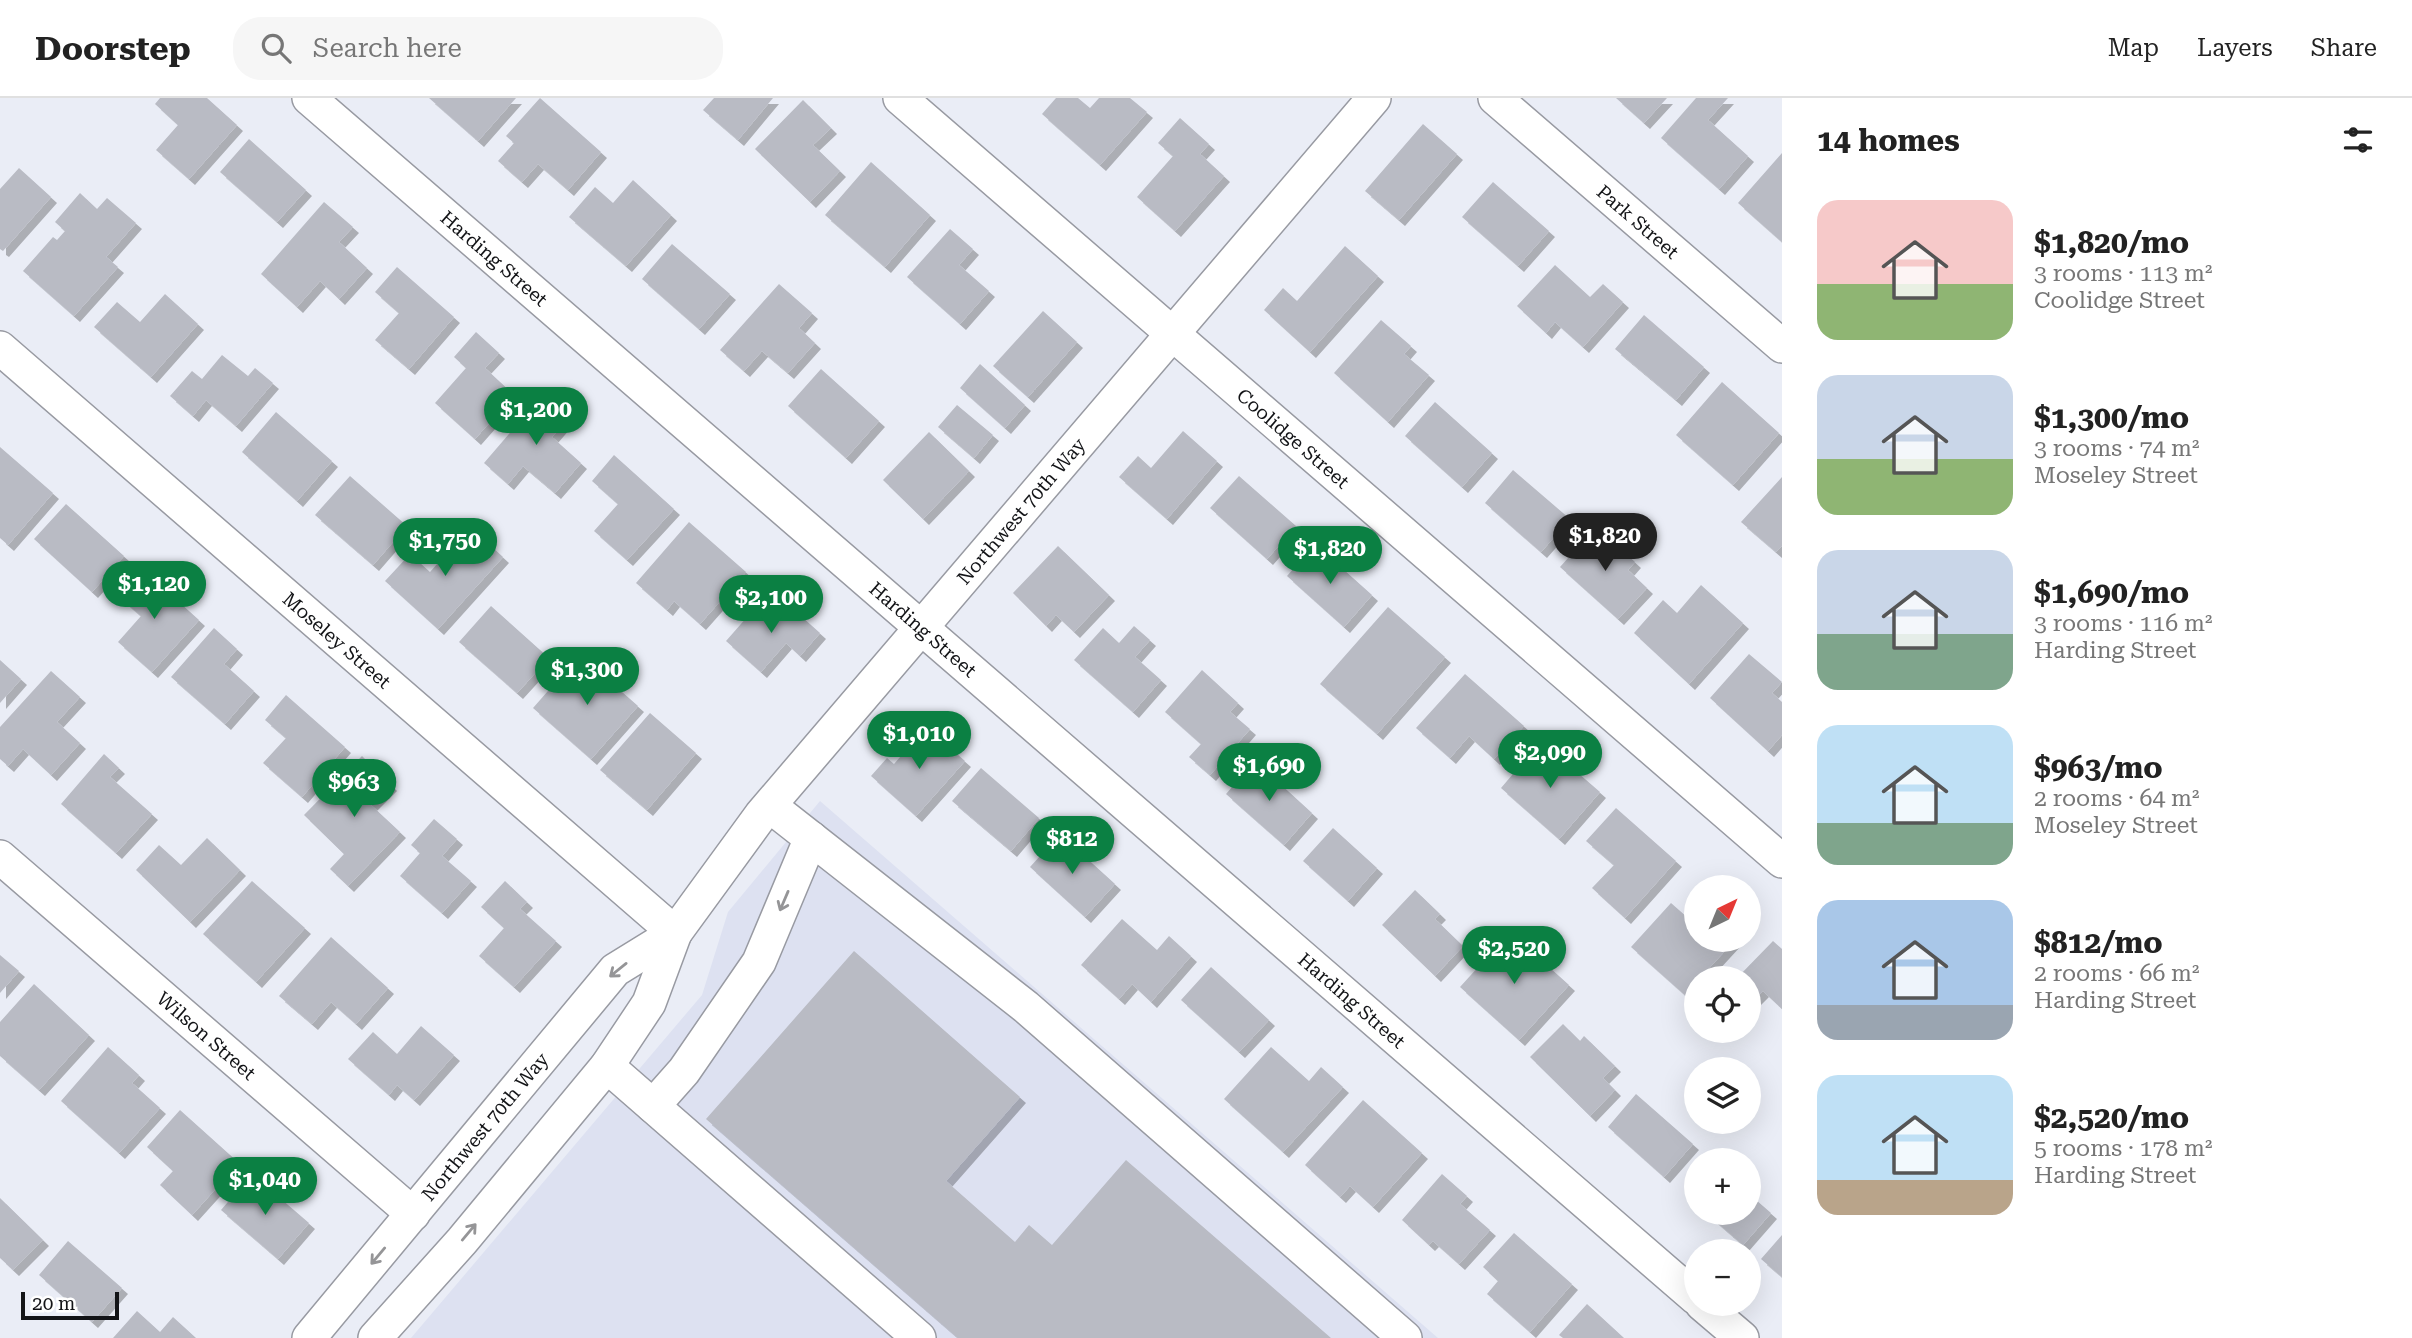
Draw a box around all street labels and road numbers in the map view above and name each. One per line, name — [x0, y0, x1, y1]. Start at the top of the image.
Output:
street label: Park Street — [1592, 180, 1683, 264]
street label: Harding Street — [436, 206, 552, 311]
street label: Coolidge Street — [1232, 384, 1354, 494]
street label: Northwest 70th Way — [952, 433, 1091, 589]
street label: Harding Street — [864, 577, 981, 682]
street label: Moseley Street — [278, 587, 395, 694]
street label: Harding Street — [1293, 948, 1410, 1053]
street label: Wilson Street — [152, 987, 260, 1085]
street label: Northwest 70th Way — [417, 1048, 554, 1206]

